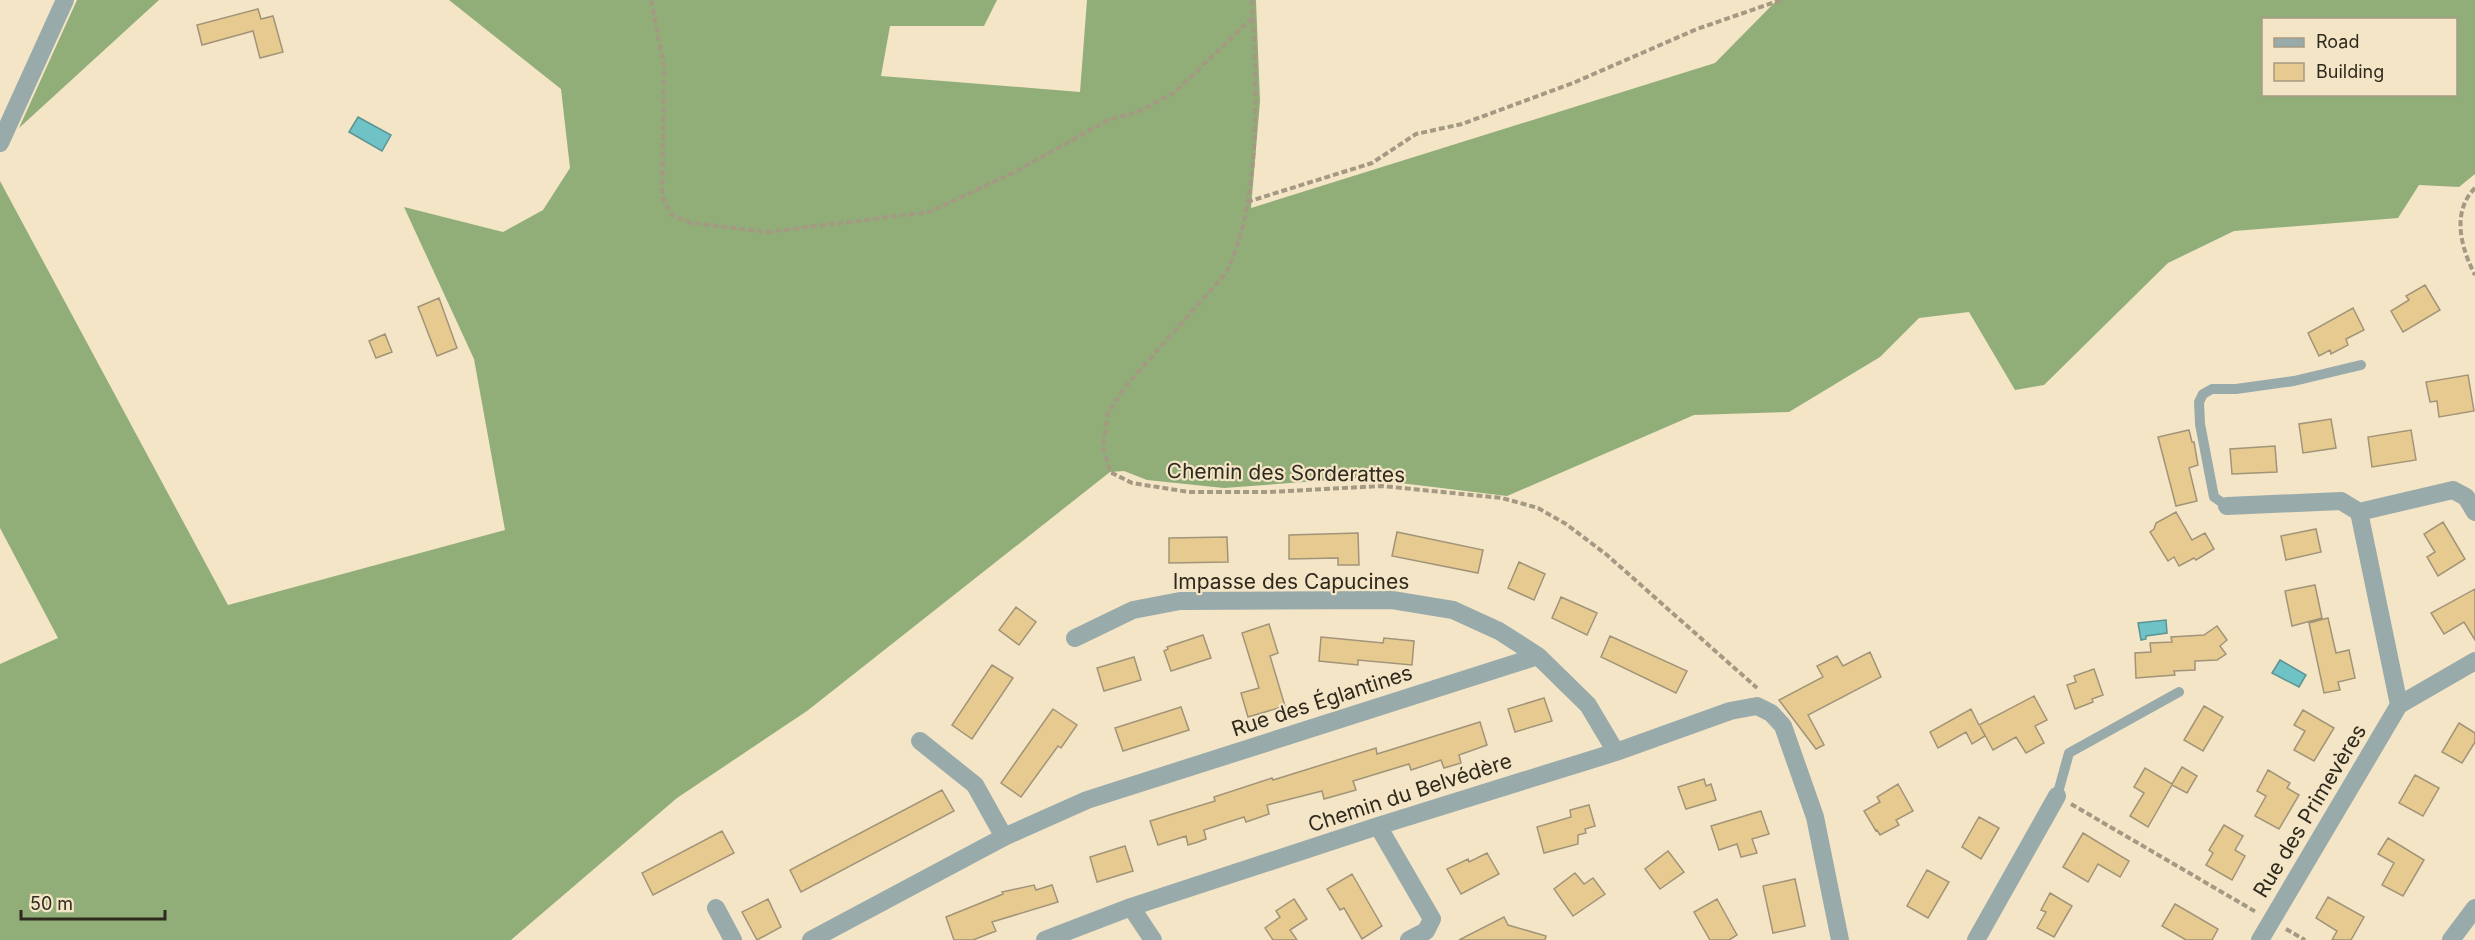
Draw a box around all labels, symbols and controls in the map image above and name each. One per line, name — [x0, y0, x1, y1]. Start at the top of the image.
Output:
legend — [2262, 18, 2457, 96]
text: Road — [2316, 31, 2359, 52]
text: Building — [2316, 61, 2384, 82]
street label: Chemin des Sorderattes — [1166, 458, 1406, 487]
street label: Impasse des Capucines — [1173, 569, 1409, 594]
street label: Rue des Églantines — [1228, 659, 1415, 742]
street label: Rue des Primevères — [2248, 720, 2371, 902]
street label: Chemin du Belvédère — [1305, 748, 1515, 837]
scale bar — [21, 883, 165, 921]
text: 50 m — [30, 893, 73, 914]

